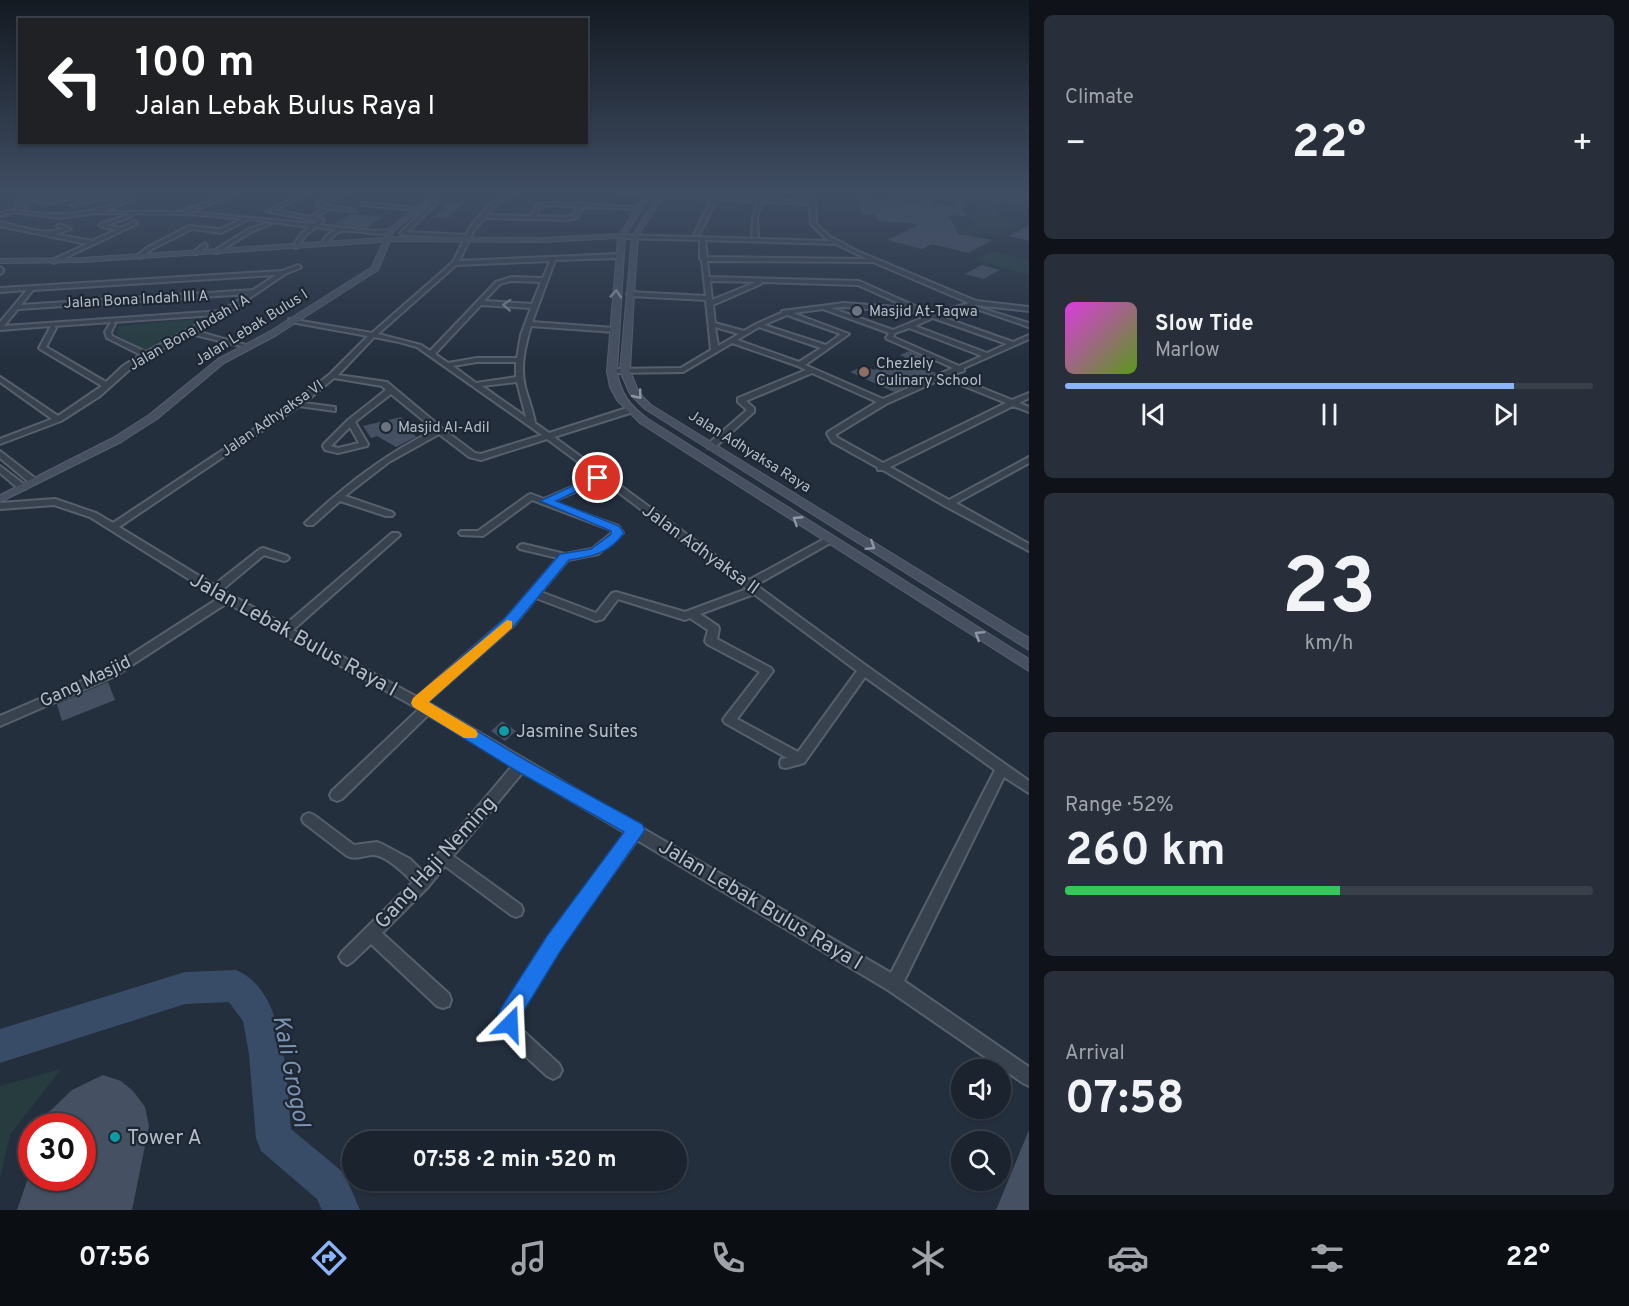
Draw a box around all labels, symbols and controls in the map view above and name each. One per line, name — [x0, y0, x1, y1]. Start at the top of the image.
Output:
text: 100 m — [135, 38, 254, 91]
icon: left — [36, 42, 114, 120]
text: Climate — [1065, 85, 1134, 111]
text: Jalan Lebak Bulus Raya I — [135, 90, 435, 124]
text: 22° — [1292, 116, 1366, 173]
text: − — [1065, 124, 1086, 166]
text: + — [1572, 124, 1593, 166]
street label: Jalan Lebak Bulus I — [192, 286, 312, 371]
street label: Jalan Bona Indah III A — [63, 287, 209, 314]
one-way arrow — [610, 290, 623, 299]
street label: Jalan Bona Indah I A — [126, 291, 254, 376]
one-way arrow — [503, 298, 512, 311]
place label: Masjid At-Taqwa — [869, 303, 978, 322]
marker: Masjid At-Taqwa — [850, 304, 864, 318]
text: Slow Tide — [1155, 311, 1254, 338]
text: Marlow — [1155, 338, 1219, 364]
place label: Chezlely Culinary School — [876, 355, 982, 391]
marker: Chezlely Culinary School — [857, 365, 871, 379]
street label: Jalan Adhyaksa VI — [218, 377, 328, 462]
one-way arrow — [630, 388, 641, 399]
icon: previous — [1137, 398, 1170, 431]
icon: pause — [1313, 398, 1346, 431]
icon: next — [1489, 398, 1522, 431]
street label: Jalan Adhyaksa Raya — [684, 407, 814, 498]
place label: Masjid Al-Adil — [398, 419, 490, 438]
marker: Masjid Al-Adil — [379, 420, 393, 434]
pin — [572, 452, 623, 503]
icon: arrive — [581, 461, 614, 494]
street label: Jalan Adhyaksa II — [637, 500, 763, 601]
one-way arrow — [793, 515, 803, 527]
one-way arrow — [865, 539, 875, 551]
text: 23 — [1282, 542, 1376, 641]
street label: Jalan Lebak Bulus Raya I — [185, 567, 402, 704]
one-way arrow — [975, 631, 986, 642]
text: km/h — [1305, 631, 1353, 657]
street label: Gang Masjid — [36, 651, 135, 713]
place label: Jasmine Suites — [516, 721, 638, 744]
marker: Jasmine Suites — [497, 724, 511, 738]
street label: Gang Haji Neming — [369, 791, 503, 935]
text: Range · 52% — [1065, 793, 1174, 819]
text: 260 km — [1065, 824, 1226, 881]
street label: Jalan Lebak Bulus Raya I — [653, 834, 867, 977]
position arrow — [478, 992, 542, 1056]
water label: Kali Grogol — [264, 1013, 316, 1132]
text: Arrival — [1065, 1041, 1125, 1067]
map controls — [951, 1059, 1011, 1191]
button: sound — [951, 1059, 1011, 1119]
text: 07:58 — [1065, 1072, 1185, 1129]
speed limit sign: 30 — [18, 1113, 96, 1191]
place label: Tower A — [127, 1125, 202, 1152]
marker: Tower A — [108, 1130, 122, 1144]
button: search — [951, 1131, 1011, 1191]
text: 07:58 · 2 min · 520 m — [412, 1147, 617, 1174]
icon: directions — [308, 1237, 350, 1279]
icon: music — [508, 1237, 550, 1279]
icon: phone — [707, 1237, 749, 1279]
icon: climate — [907, 1237, 949, 1279]
icon: car — [1107, 1237, 1149, 1279]
icon: filters — [1306, 1237, 1348, 1279]
text: 07:56 — [79, 1241, 150, 1275]
text: 22° — [1506, 1241, 1550, 1275]

